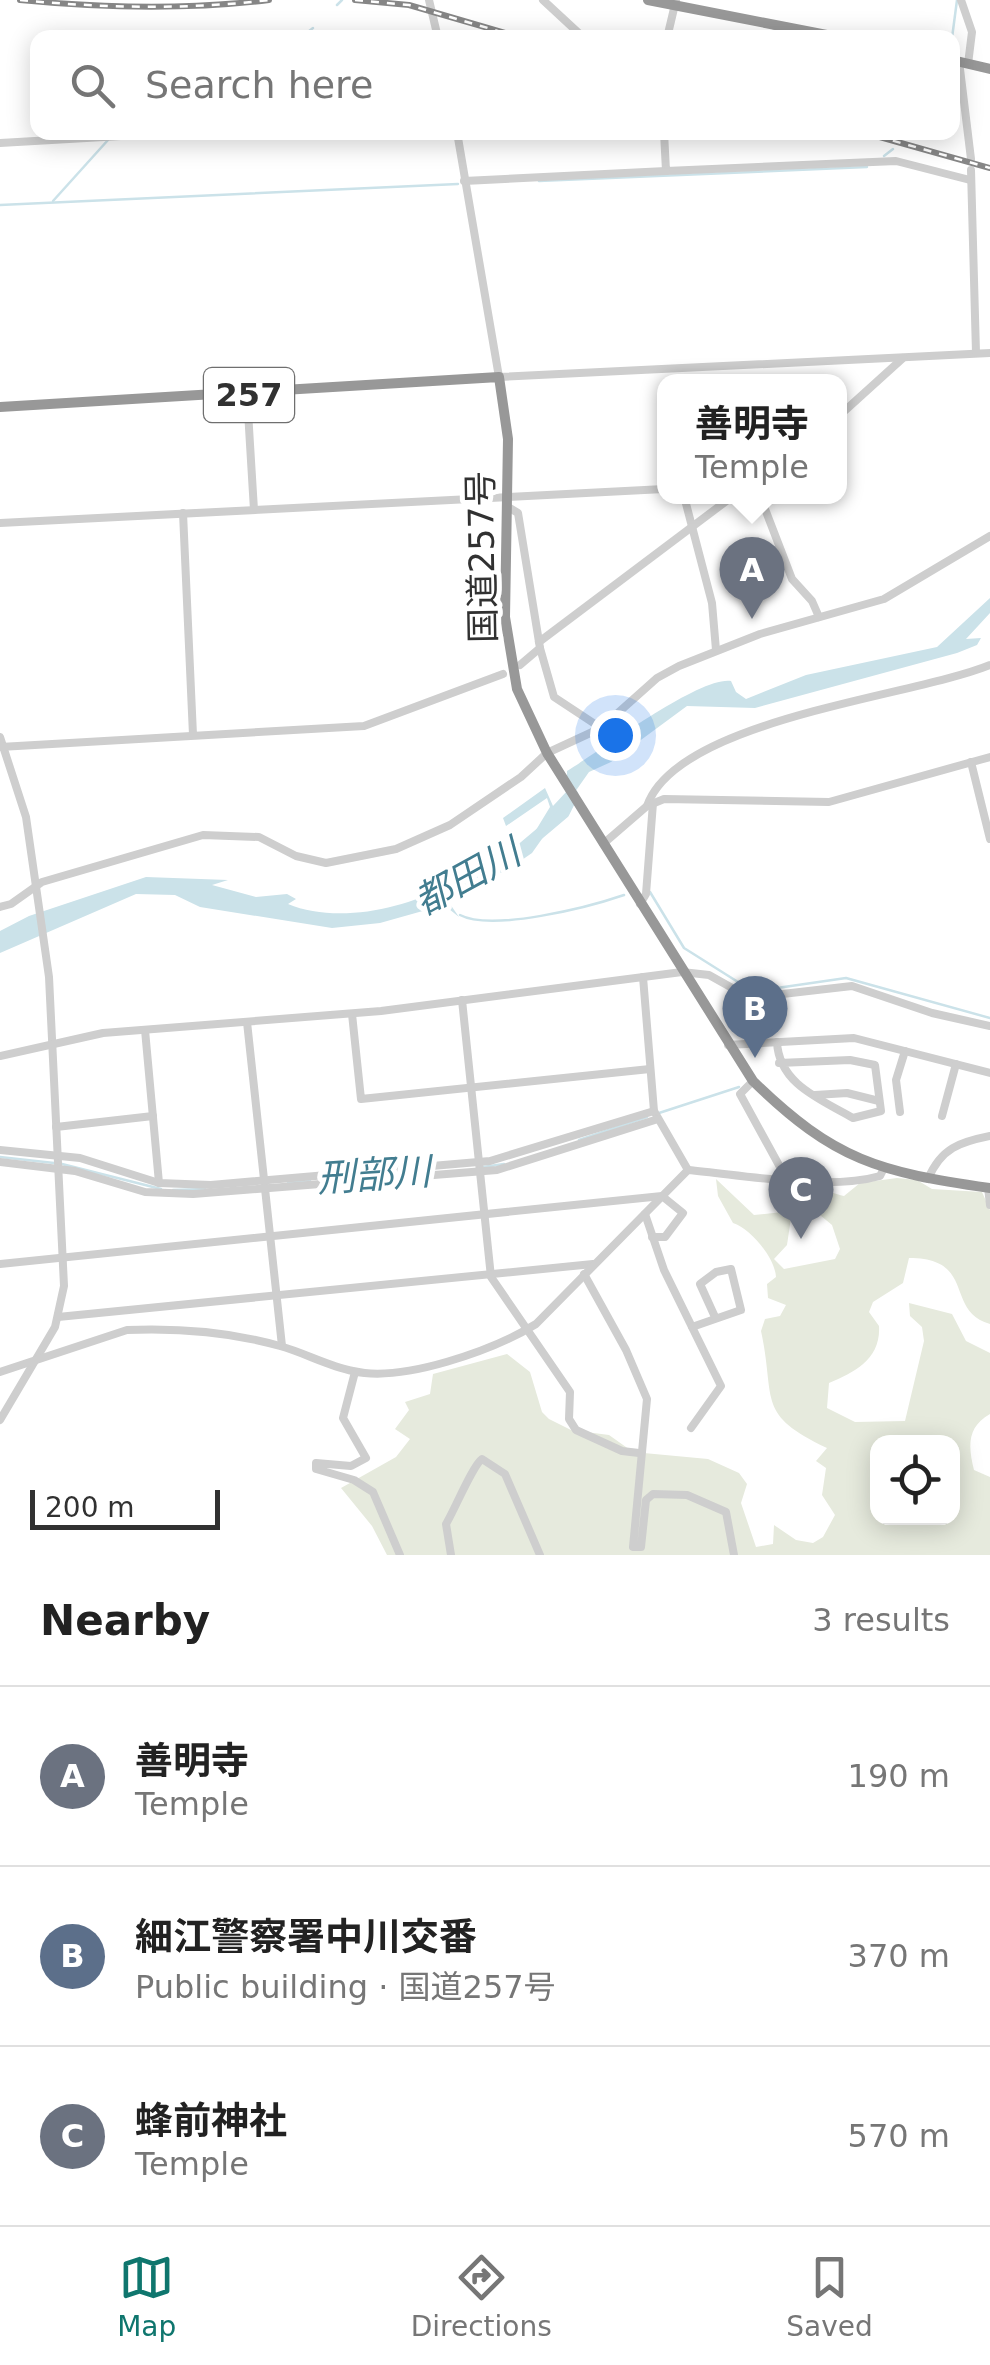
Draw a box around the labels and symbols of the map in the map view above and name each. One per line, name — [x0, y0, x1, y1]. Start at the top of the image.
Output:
road number: 257 — [204, 368, 294, 422]
street label: 国道257号 — [461, 471, 503, 643]
pin: A — [720, 536, 784, 619]
your location — [590, 710, 641, 761]
water label: 都田川 — [406, 828, 531, 924]
pin: B — [722, 976, 788, 1058]
water label: 刑部川 — [316, 1149, 436, 1201]
pin: C — [768, 1156, 834, 1239]
scale bar — [30, 1485, 220, 1530]

